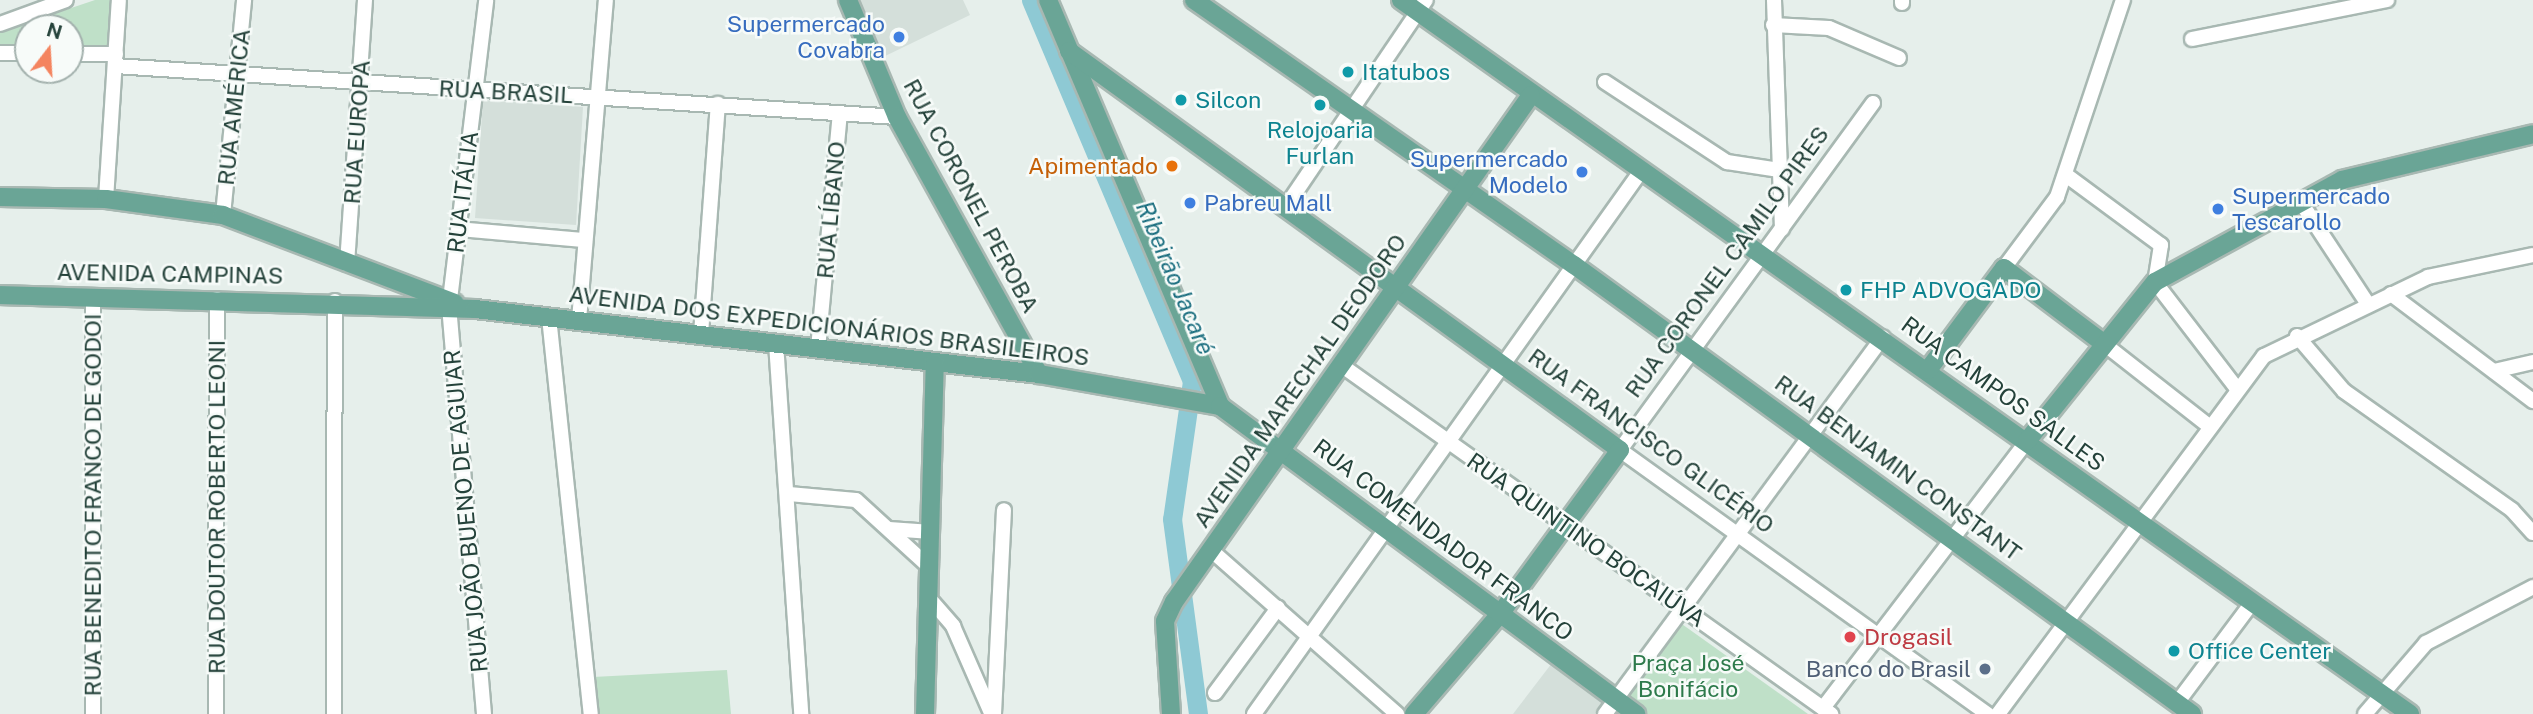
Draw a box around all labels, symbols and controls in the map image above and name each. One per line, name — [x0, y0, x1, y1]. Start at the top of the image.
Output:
place label: Supermercado Covabra — [727, 10, 885, 64]
north arrow — [14, 14, 84, 84]
text: N — [44, 18, 65, 44]
street label: RUA AMÉRICA — [212, 27, 256, 187]
marker: Supermercado Covabra — [891, 29, 907, 45]
place label: Itatubos — [1362, 58, 1450, 86]
street label: RUA EUROPA — [338, 59, 376, 205]
marker: Itatubos — [1340, 64, 1356, 80]
street label: RUA CORONEL PEROBA — [898, 74, 1044, 318]
street label: RUA BRASIL — [438, 75, 574, 109]
place label: Silcon — [1195, 86, 1261, 114]
marker: Silcon — [1173, 92, 1189, 108]
marker: Relojoaria Furlan — [1312, 97, 1328, 113]
place label: Relojoaria Furlan — [1267, 116, 1373, 170]
street label: RUA CORONEL CAMILO PIRES — [1619, 121, 1835, 403]
street label: RUA ITÁLIA — [442, 129, 484, 255]
street label: RUA LÍBANO — [811, 140, 851, 280]
place label: Supermercado Modelo — [1410, 145, 1568, 199]
place label: Apimentado — [1028, 152, 1158, 180]
marker: Apimentado — [1164, 158, 1180, 174]
marker: Supermercado Modelo — [1574, 164, 1590, 180]
place label: Supermercado Tescarollo — [2232, 182, 2390, 236]
place label: Pabreu Mall — [1204, 189, 1332, 217]
marker: Pabreu Mall — [1182, 195, 1198, 211]
water label: Ribeirão Jacaré — [1130, 197, 1220, 359]
marker: Supermercado Tescarollo — [2210, 201, 2226, 217]
street label: AVENIDA MARECHAL DEODORO — [1188, 229, 1412, 533]
street label: AVENIDA CAMPINAS — [56, 258, 284, 290]
place label: FHP ADVOGADO — [1860, 276, 2041, 304]
street label: AVENIDA DOS EXPEDICIONÁRIOS BRASILEIROS — [567, 280, 1091, 372]
marker: FHP ADVOGADO — [1838, 282, 1854, 298]
street label: RUA CAMPOS SALLES — [1896, 311, 2110, 477]
street label: RUA BENEDITO FRANCO DE GODOI — [79, 314, 107, 696]
street label: RUA DOUTOR ROBERTO LEONI — [203, 340, 231, 674]
street label: RUA FRANCISCO GLICÉRIO — [1523, 343, 1779, 539]
street label: RUA JOÃO BUENO DE AGUIAR — [438, 348, 494, 674]
street label: RUA BENJAMIN CONSTANT — [1769, 369, 2027, 567]
street label: RUA COMENDADOR FRANCO — [1308, 433, 1578, 647]
street label: RUA QUINTINO BOCAIÚVA — [1461, 447, 1711, 633]
place label: Drogasil — [1864, 623, 1953, 651]
marker: Drogasil — [1842, 629, 1858, 645]
place label: Office Center — [2188, 637, 2331, 665]
marker: Office Center — [2166, 643, 2182, 659]
park label: Praça José Bonifácio — [1631, 649, 1745, 703]
place label: Banco do Brasil — [1805, 655, 1971, 683]
marker: Banco do Brasil — [1977, 661, 1993, 677]

